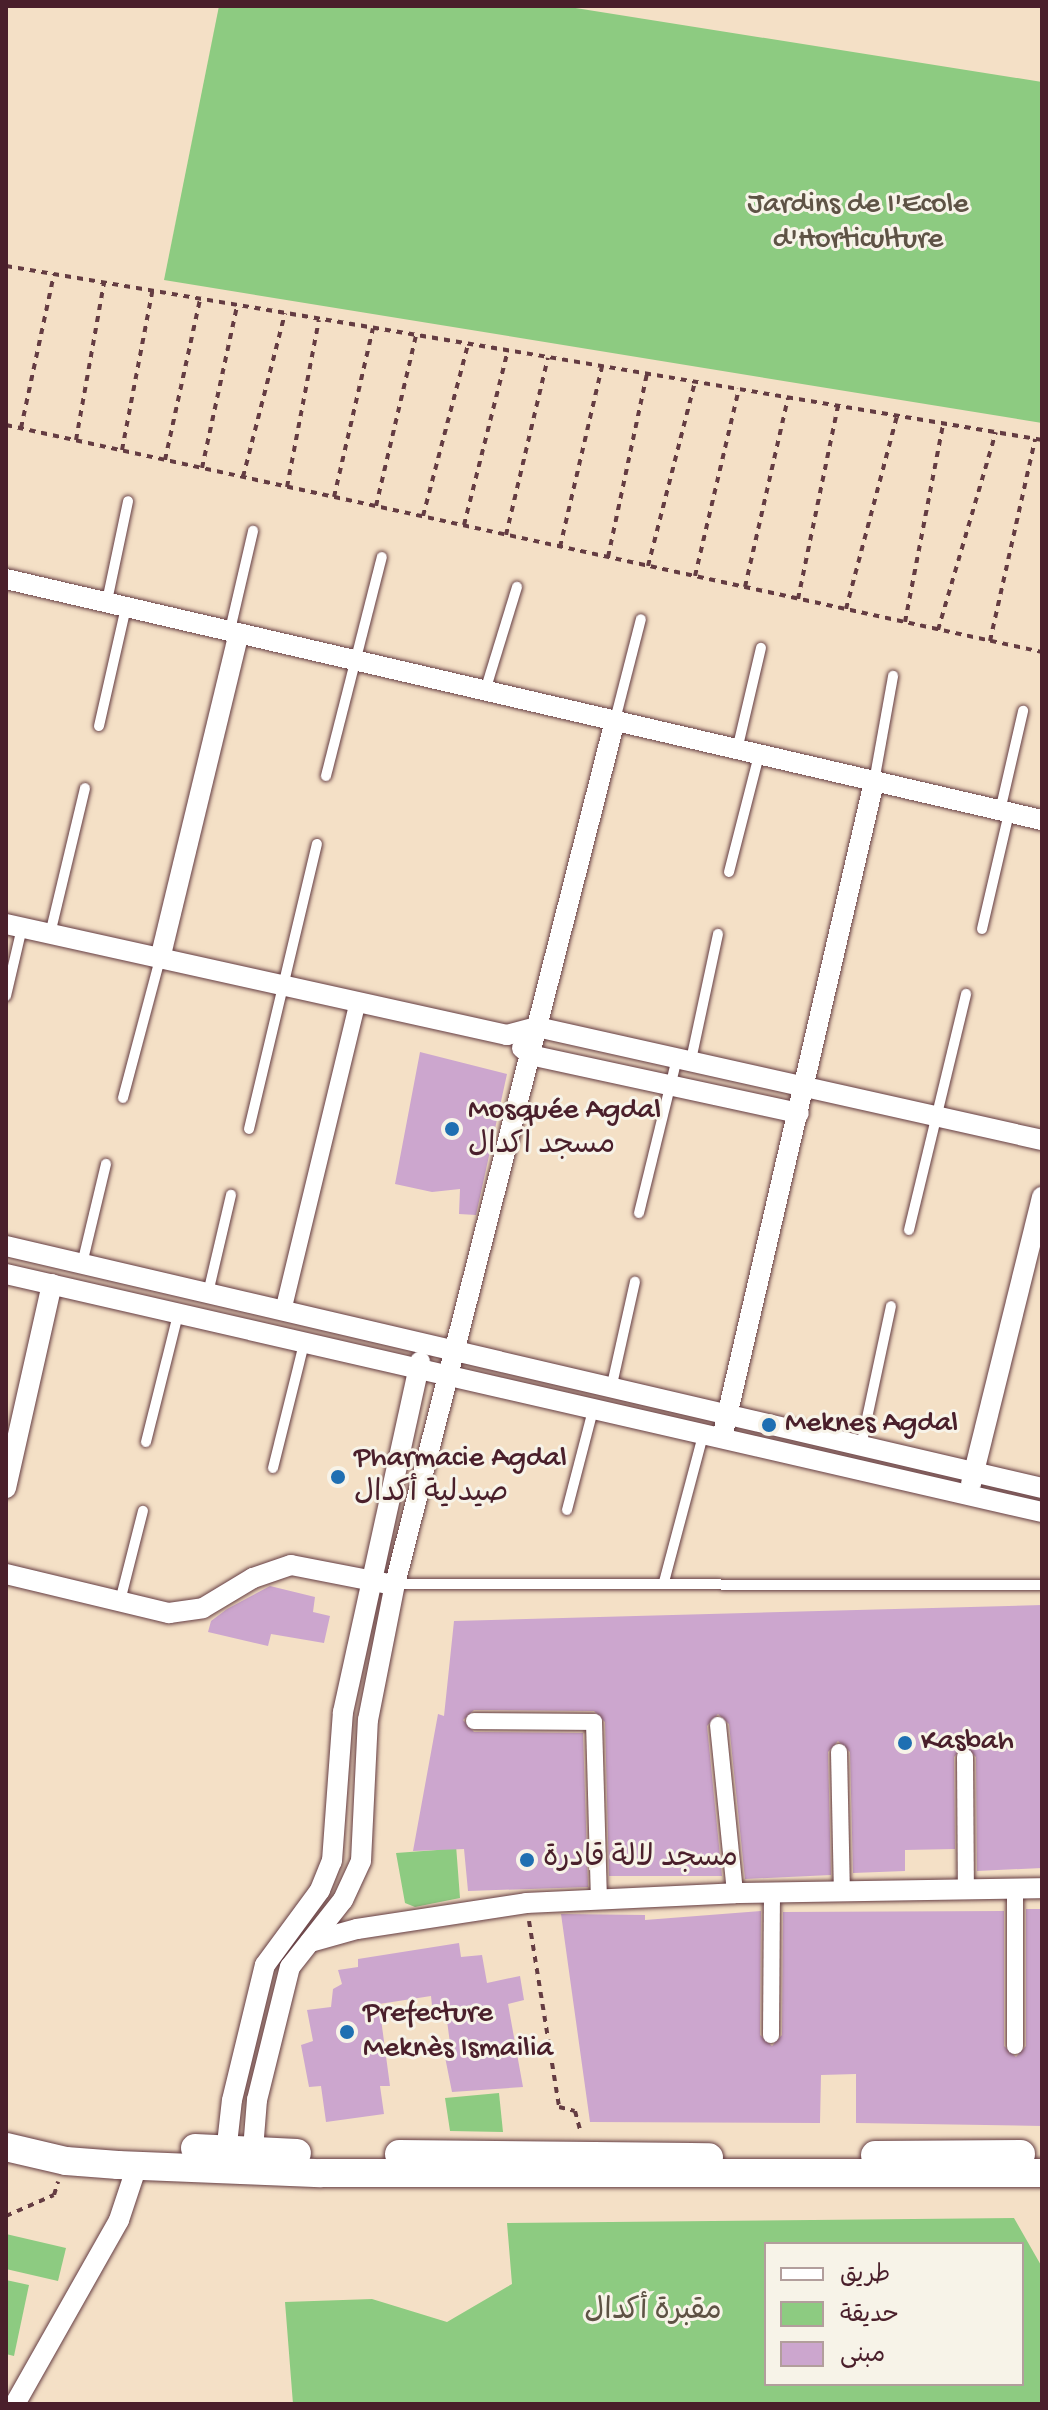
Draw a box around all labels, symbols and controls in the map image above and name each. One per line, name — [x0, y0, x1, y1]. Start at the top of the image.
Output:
park label: Jardins de I'Ecole d'Horticulture — [747, 188, 969, 258]
place label: Mosquée Agdal مسجد اكدال — [468, 1094, 661, 1164]
marker: Mosquée Agdal مسجد اكدال — [443, 1120, 461, 1138]
place label: Meknes Agdal — [785, 1407, 958, 1443]
marker: Meknes Agdal — [760, 1416, 778, 1434]
place label: Pharmacie Agdal صيدلية أكدال — [354, 1442, 567, 1512]
marker: Pharmacie Agdal صيدلية أكدال — [329, 1468, 347, 1486]
place label: Kasbah — [921, 1725, 1014, 1761]
marker: Kasbah — [896, 1734, 914, 1752]
place label: مسجد لالة قادرة — [543, 1842, 738, 1878]
marker: مسجد لالة قادرة — [518, 1851, 536, 1869]
place label: Prefecture Meknès Ismailia — [363, 1997, 553, 2068]
marker: Prefecture Meknès Ismailia — [338, 2023, 356, 2041]
legend — [764, 2242, 1024, 2386]
text: طريق — [840, 2262, 890, 2291]
park label: مقبرة أكدال — [584, 2295, 722, 2331]
text: حديقة — [840, 2302, 899, 2331]
text: مبنى — [840, 2342, 885, 2371]

